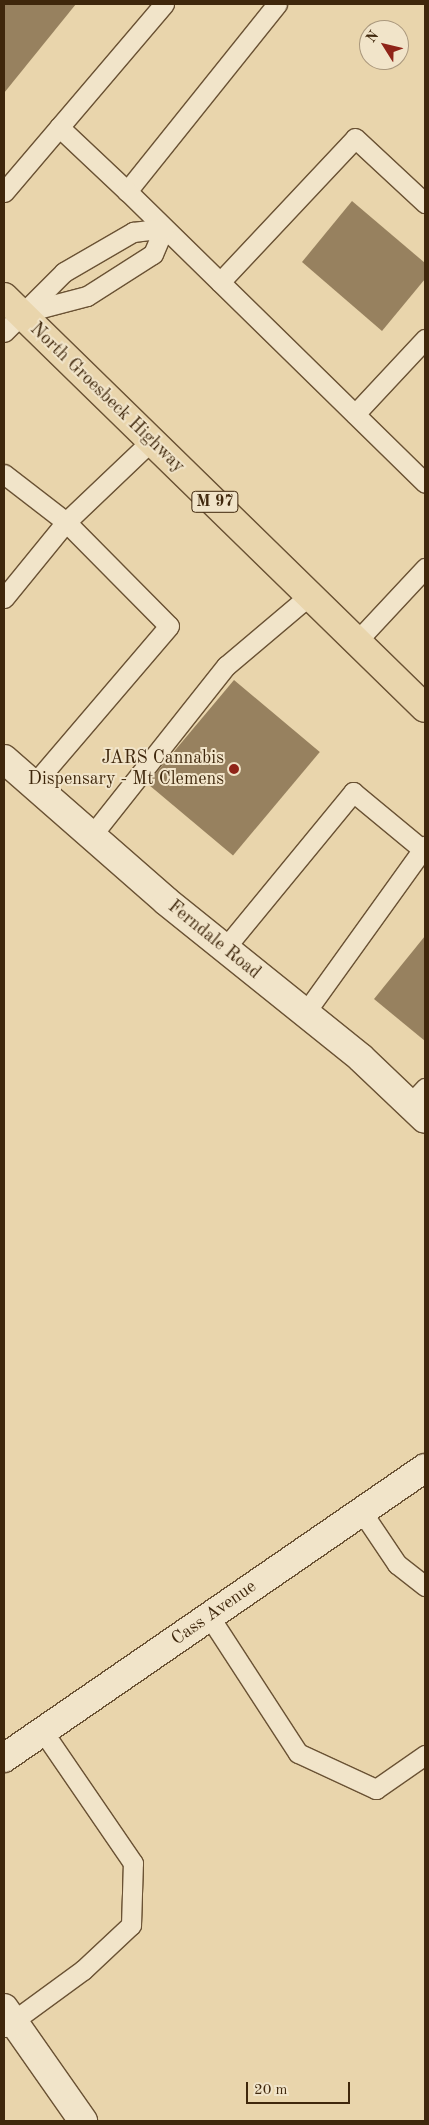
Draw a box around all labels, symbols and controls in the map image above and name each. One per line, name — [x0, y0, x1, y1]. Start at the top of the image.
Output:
north arrow — [359, 20, 409, 70]
text: N — [364, 28, 381, 45]
street label: North Groesbeck Highway — [25, 319, 189, 477]
road number: M 97 — [191, 488, 239, 516]
place label: JARS Cannabis Dispensary - Mt Clemens — [28, 748, 224, 791]
marker: JARS Cannabis Dispensary - Mt Clemens — [228, 763, 240, 775]
street label: Ferndale Road — [163, 896, 265, 984]
street label: Cass Avenue — [167, 1576, 261, 1650]
scale bar — [249, 2072, 353, 2104]
text: 20 m — [254, 2083, 288, 2098]

